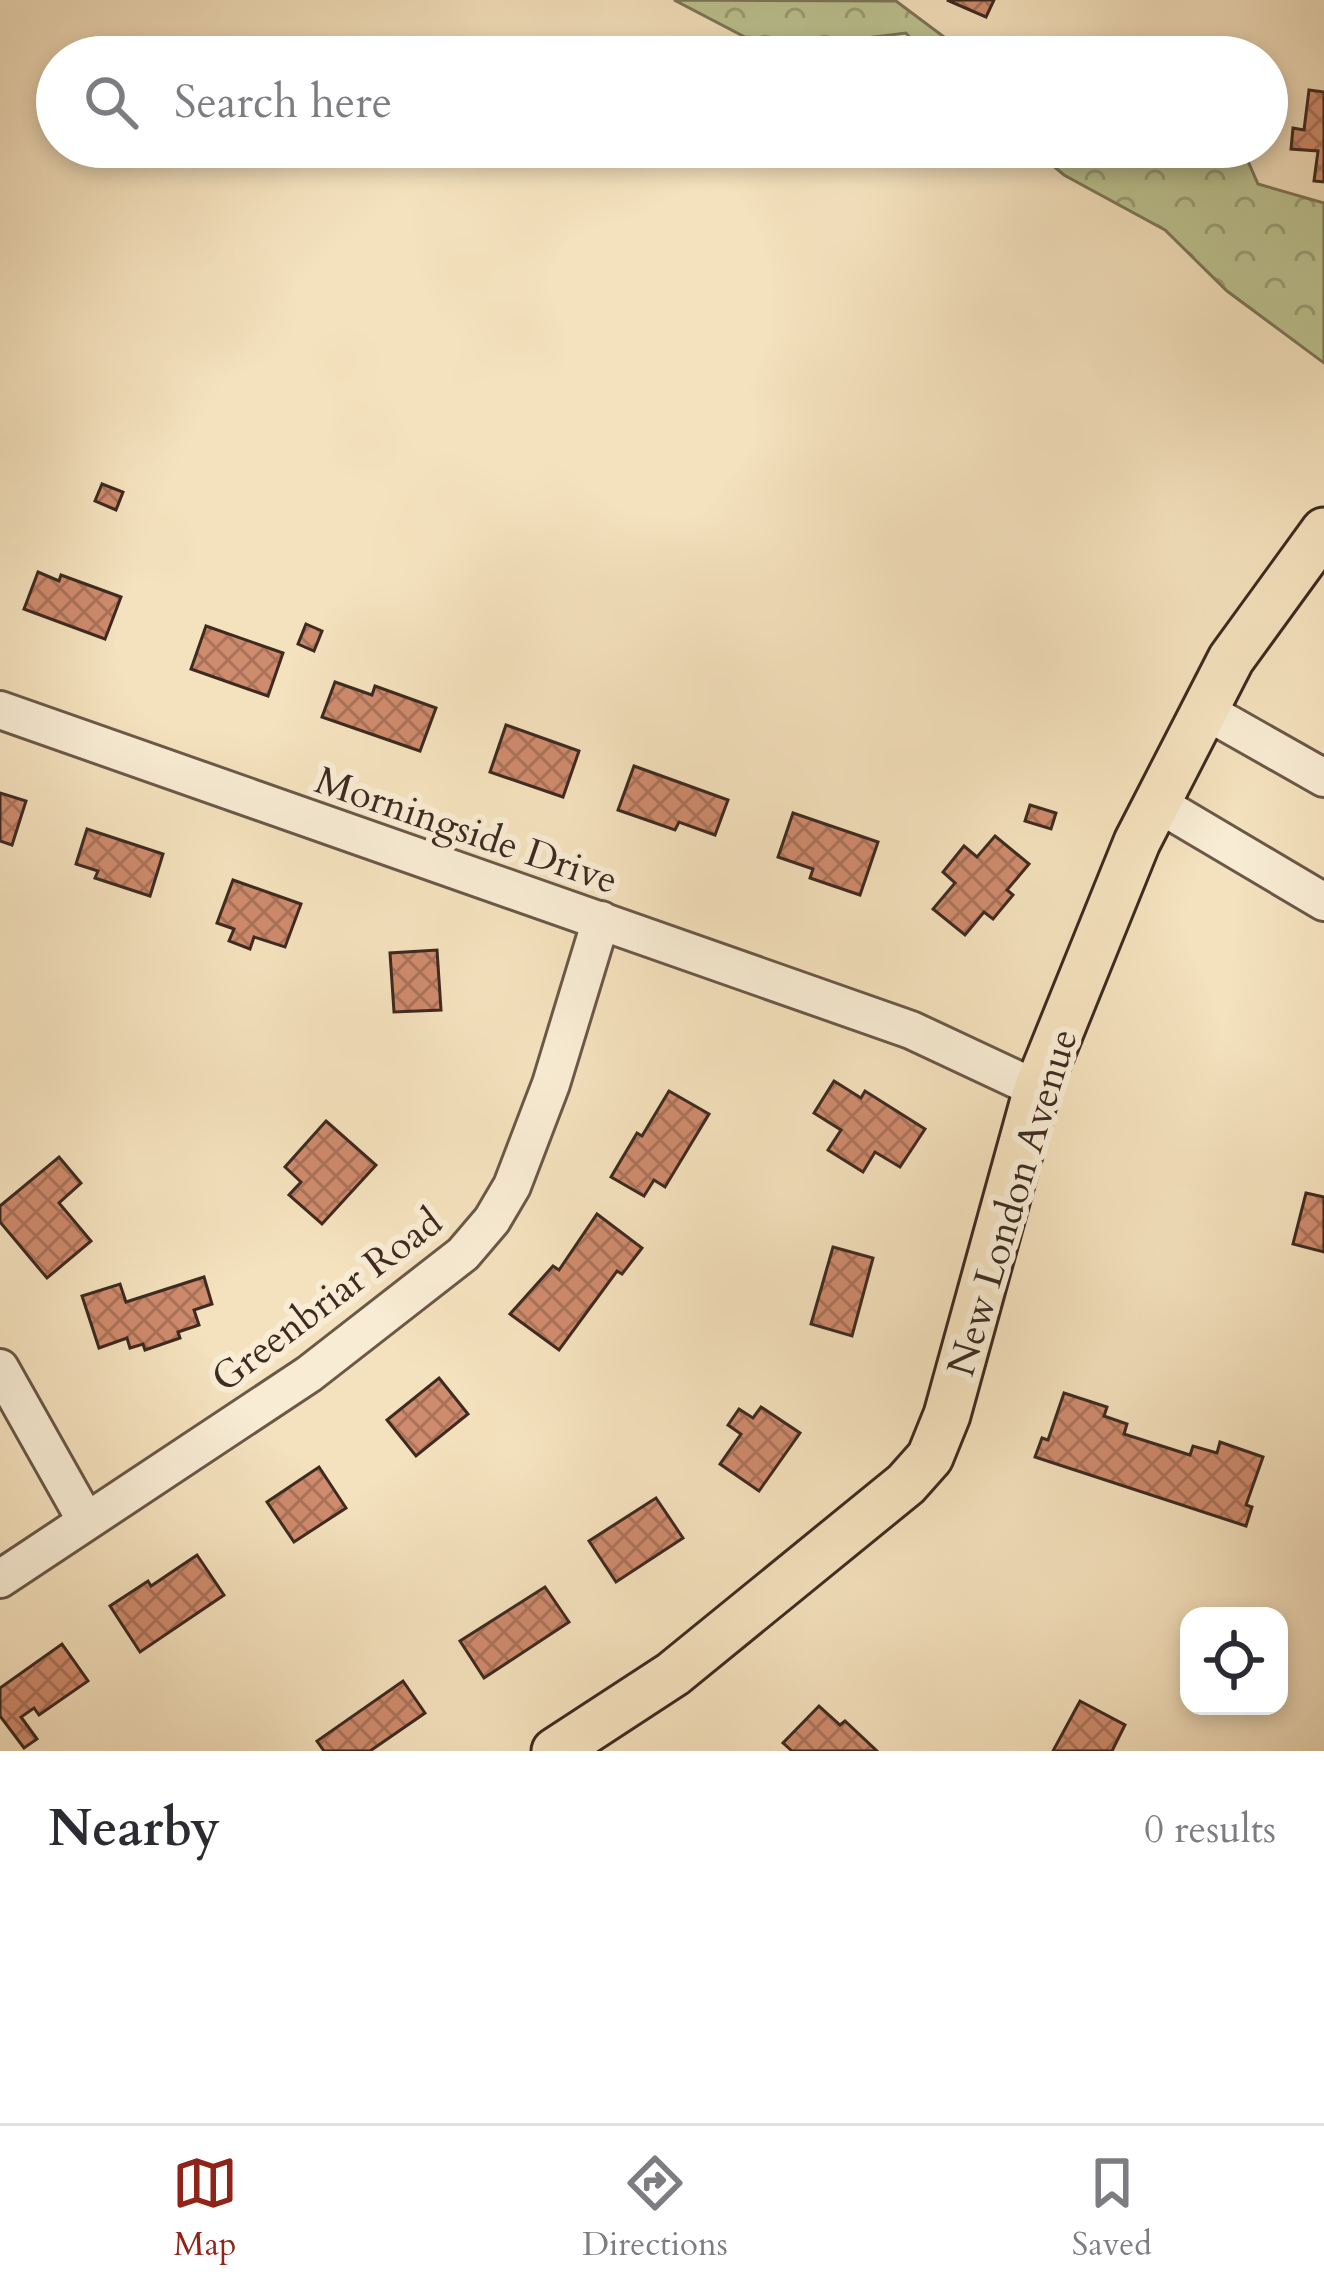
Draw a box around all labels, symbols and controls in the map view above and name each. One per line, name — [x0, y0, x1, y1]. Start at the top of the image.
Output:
search box — [36, 36, 1288, 168]
icon: search — [78, 69, 144, 135]
text: Search here — [174, 72, 392, 133]
street label: Morningside Drive — [308, 754, 625, 907]
street label: New London Avenue — [934, 1022, 1090, 1383]
street label: Greenbriar Road — [201, 1196, 453, 1404]
map controls — [1180, 1607, 1288, 1715]
button: locate — [1180, 1607, 1288, 1715]
text: Nearby — [48, 1794, 220, 1864]
text: 0 results — [1144, 1803, 1276, 1856]
tab: Map — [172, 2150, 238, 2267]
tab: Directions — [582, 2150, 728, 2267]
tab: Saved — [1072, 2150, 1152, 2267]

